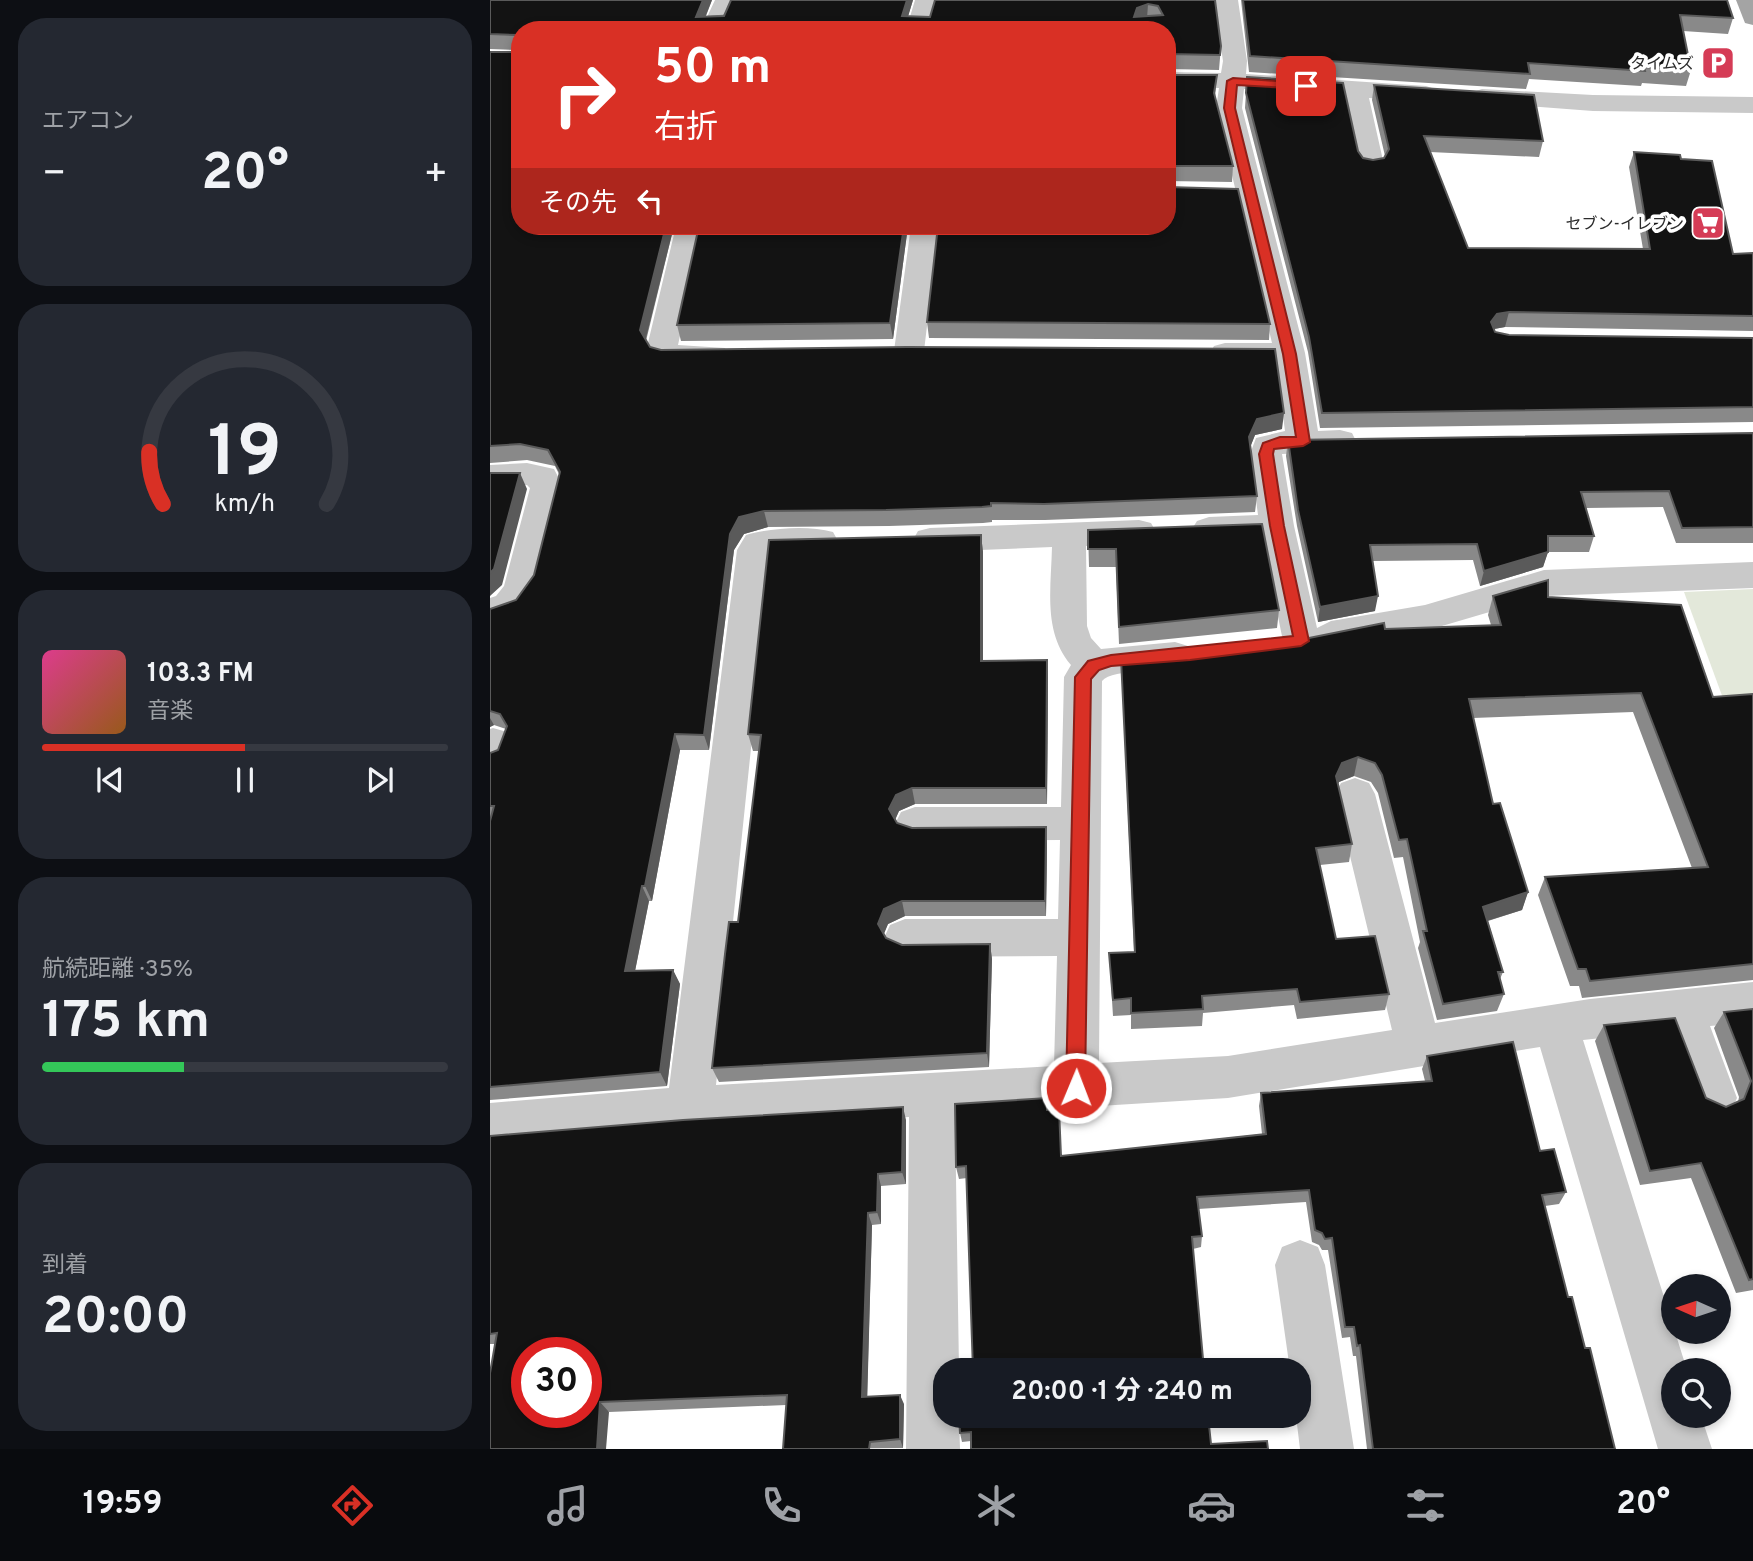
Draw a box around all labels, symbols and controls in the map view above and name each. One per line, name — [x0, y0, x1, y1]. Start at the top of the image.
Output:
text: 50 m — [654, 39, 771, 101]
parking icon: タイムズ — [1699, 44, 1737, 82]
icon: right — [539, 49, 630, 140]
place label: タイムズ — [1630, 55, 1694, 75]
pin — [1276, 56, 1336, 116]
icon: arrive — [1287, 67, 1325, 105]
text: エアコン — [42, 108, 134, 137]
text: 右折 — [654, 109, 718, 149]
text: 20° — [201, 142, 289, 208]
text: − — [42, 151, 67, 200]
text: + — [423, 151, 448, 200]
icon: left — [631, 182, 669, 220]
text: その先 — [539, 188, 617, 221]
supermarket icon: セブン-イレブン — [1689, 204, 1727, 242]
place label: セブン-イレブン — [1566, 215, 1684, 235]
text: 19 — [208, 411, 282, 503]
text: km/h — [215, 489, 275, 521]
text: 103.3 FM — [147, 658, 254, 691]
text: 音楽 — [147, 698, 193, 727]
icon: previous — [91, 761, 129, 799]
icon: pause — [226, 761, 264, 799]
icon: next — [361, 761, 399, 799]
text: 航続距離 · 35% — [42, 956, 193, 985]
text: 175 km — [42, 990, 210, 1056]
position arrow — [1039, 1051, 1113, 1125]
text: 到着 — [42, 1252, 88, 1281]
north arrow — [1661, 1274, 1731, 1344]
map controls — [1661, 1274, 1731, 1428]
text: 20:00 — [42, 1286, 189, 1352]
speed limit sign: 30 — [511, 1337, 602, 1428]
button: search — [1661, 1358, 1731, 1428]
text: 20:00 · 1 分 · 240 m — [1011, 1376, 1233, 1409]
icon: directions — [328, 1481, 377, 1530]
icon: music — [543, 1481, 592, 1530]
icon: phone — [757, 1481, 806, 1530]
icon: climate — [972, 1481, 1021, 1530]
icon: car — [1187, 1481, 1236, 1530]
icon: filters — [1401, 1481, 1450, 1530]
text: 19:59 — [83, 1485, 162, 1525]
text: 20° — [1616, 1485, 1670, 1525]

